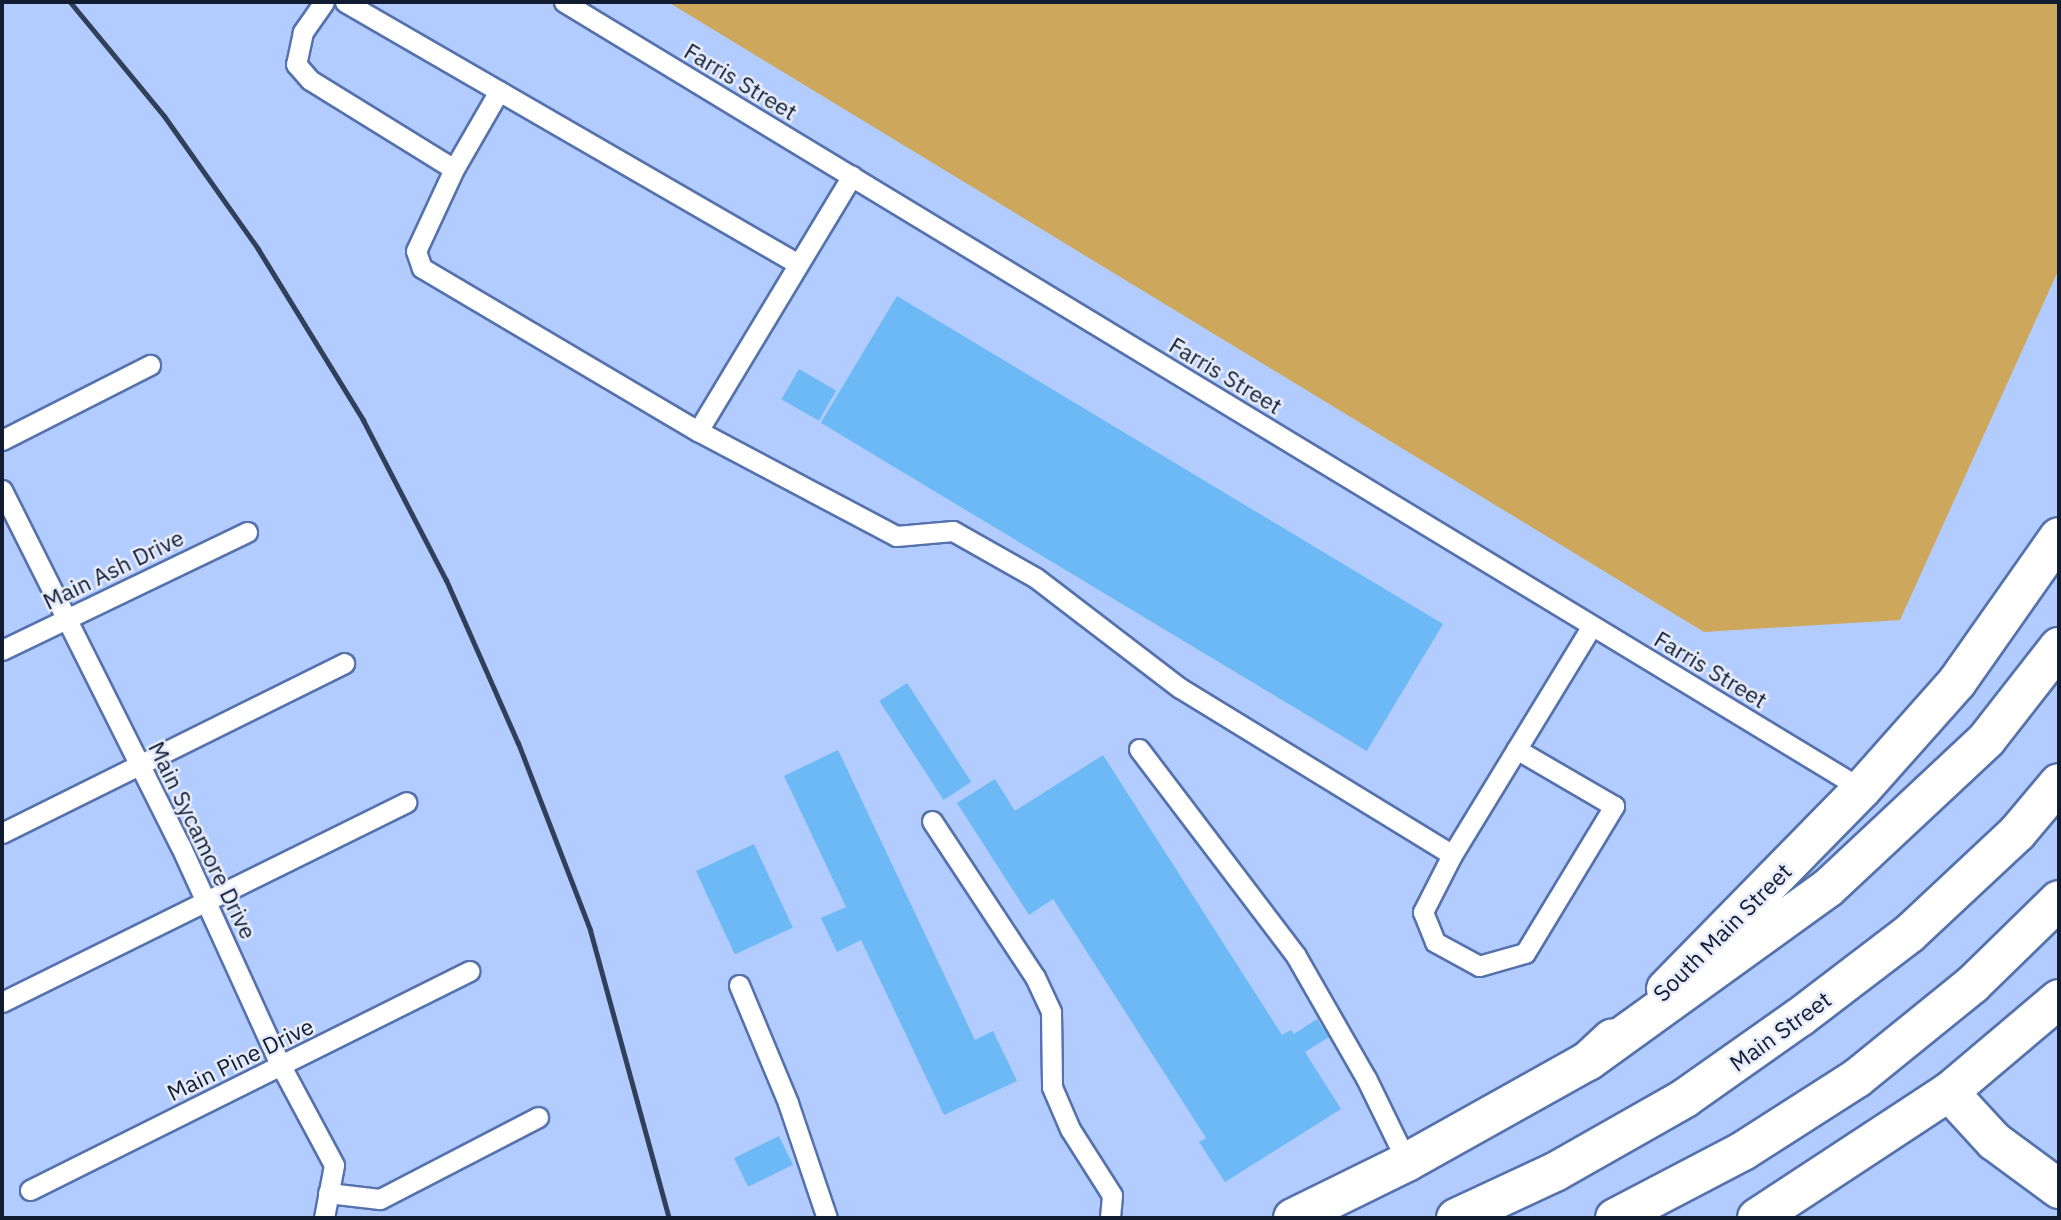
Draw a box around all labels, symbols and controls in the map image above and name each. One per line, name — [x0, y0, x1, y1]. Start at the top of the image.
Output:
street label: Farris Street — [680, 37, 802, 125]
street label: Farris Street — [1165, 331, 1287, 419]
street label: Main Ash Drive — [38, 523, 188, 615]
street label: Farris Street — [1650, 625, 1772, 713]
street label: Main Sycamore Drive — [143, 737, 263, 943]
street label: South Main Street — [1647, 857, 1797, 1007]
street label: Main Street — [1724, 985, 1836, 1077]
street label: Main Pine Drive — [162, 1012, 318, 1106]

